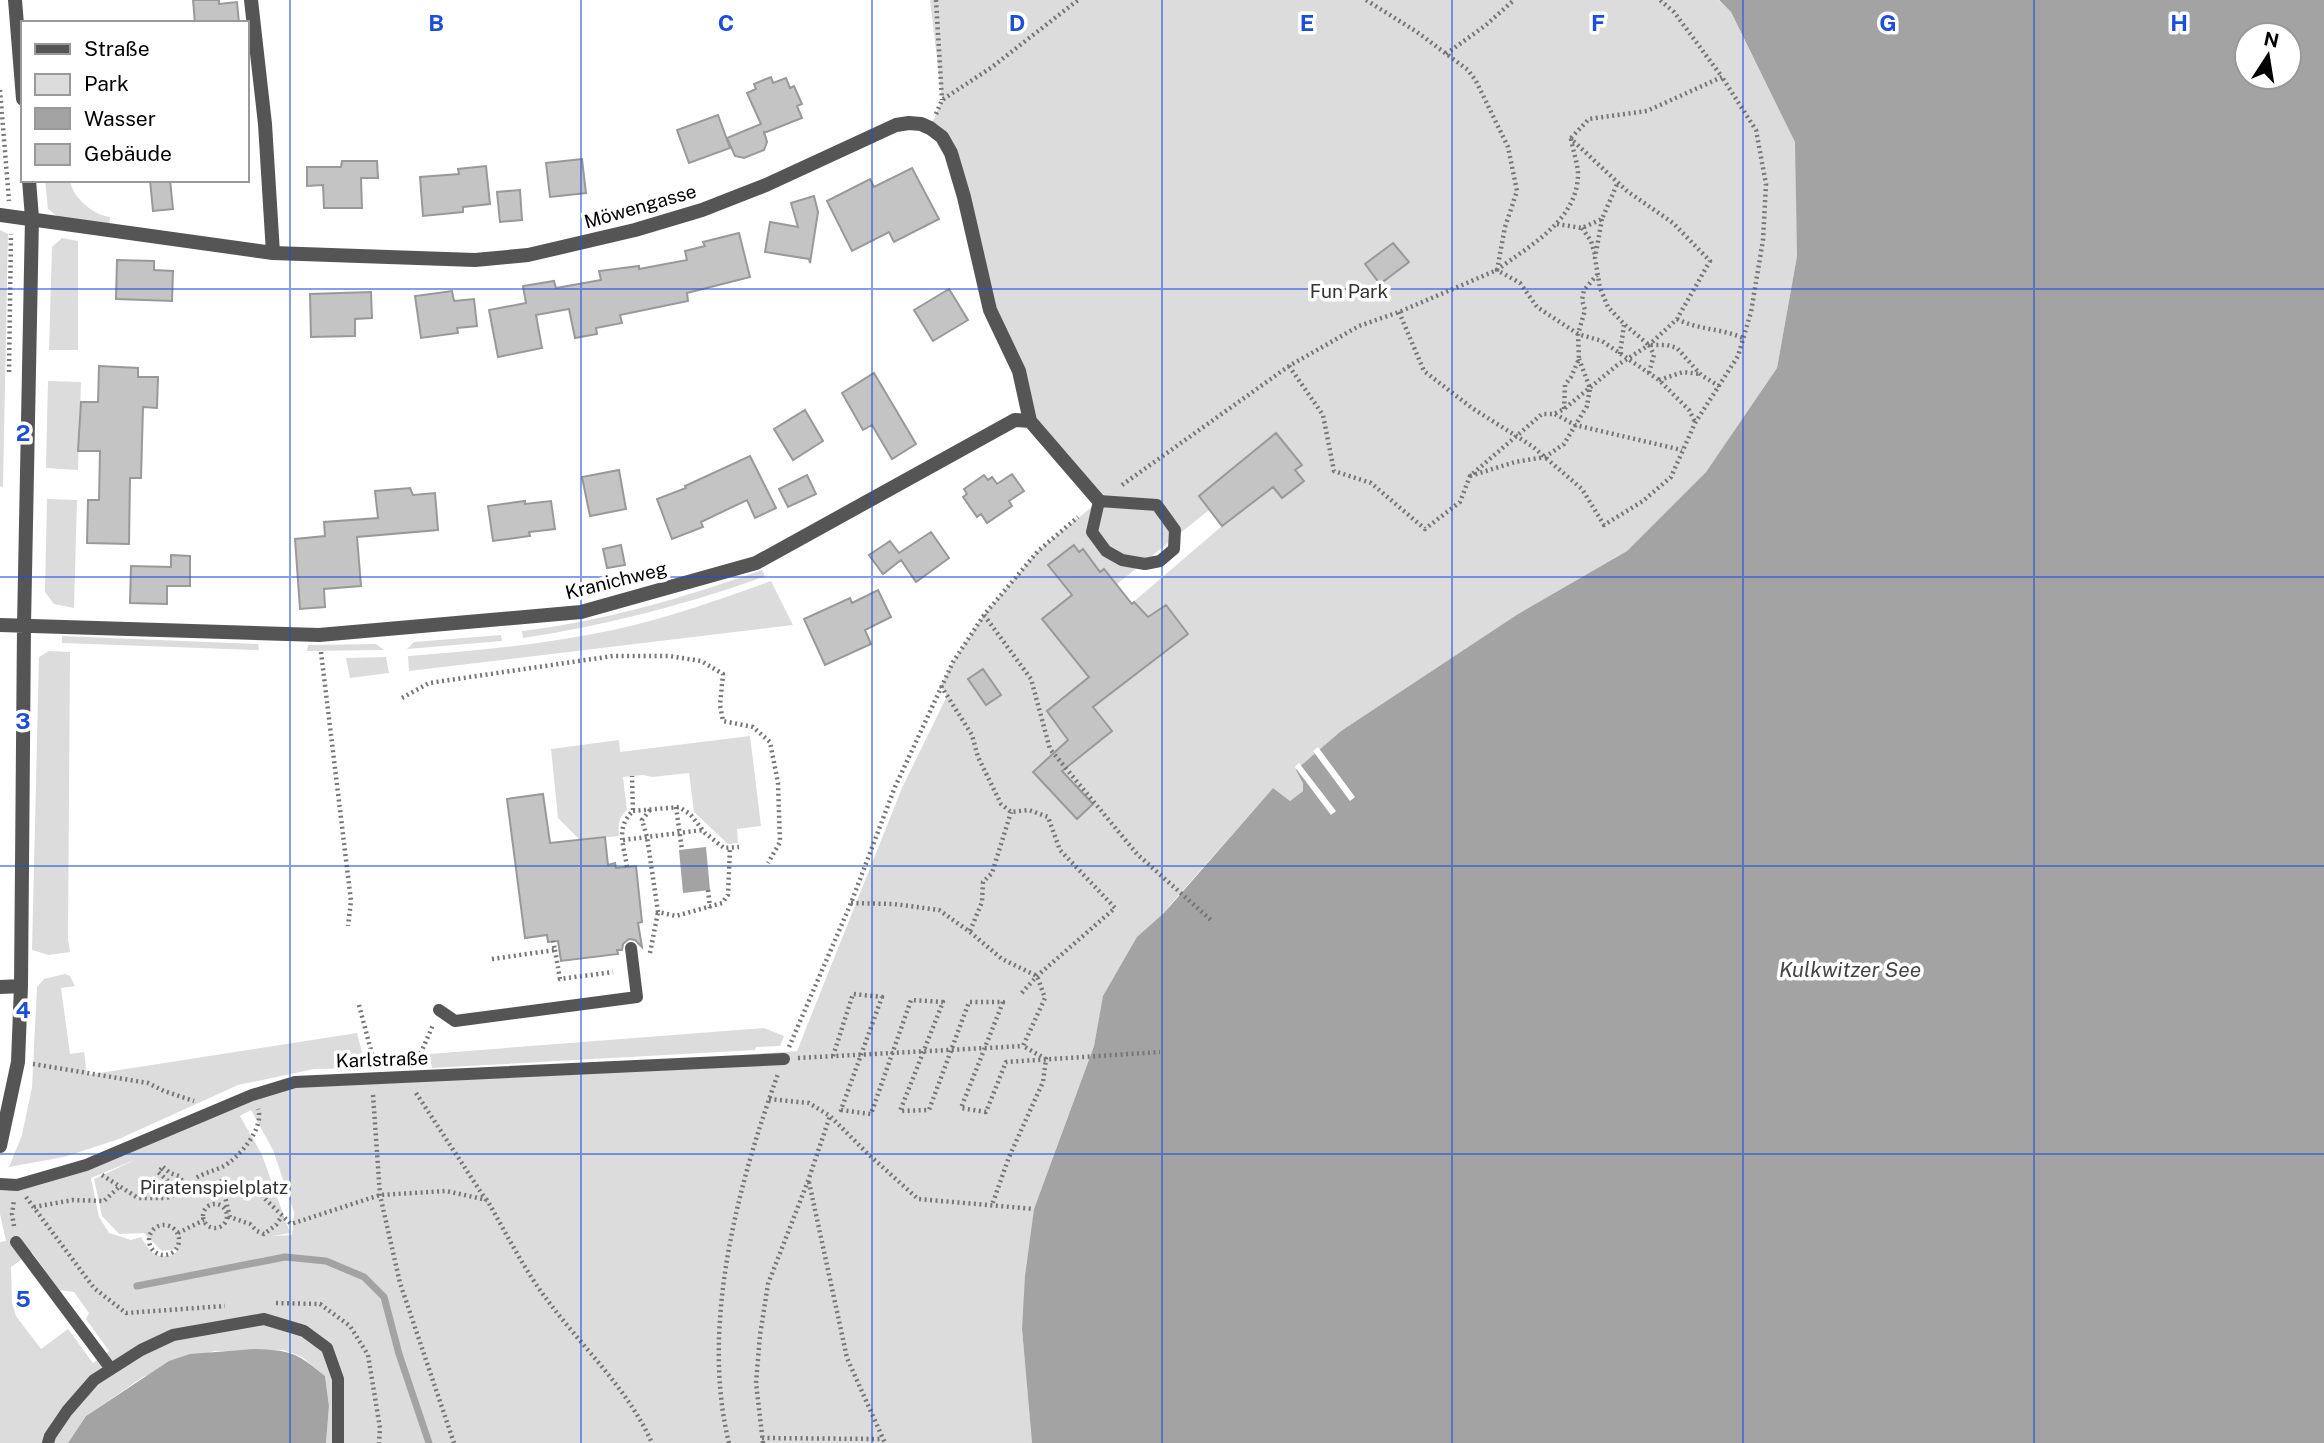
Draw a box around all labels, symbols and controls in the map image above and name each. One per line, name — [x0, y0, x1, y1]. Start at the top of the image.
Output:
text: B — [428, 9, 444, 36]
text: C — [718, 9, 734, 36]
text: D — [1009, 9, 1025, 36]
text: E — [1300, 9, 1314, 36]
text: F — [1591, 9, 1605, 36]
text: G — [1879, 9, 1897, 36]
text: H — [2170, 9, 2188, 36]
legend — [21, 21, 248, 182]
north arrow — [2233, 21, 2303, 91]
text: N — [2262, 27, 2281, 52]
text: Straße — [84, 36, 150, 61]
text: Park — [84, 71, 129, 96]
text: Wasser — [84, 106, 156, 131]
text: Gebäude — [84, 141, 172, 166]
street label: Möwengasse — [581, 179, 699, 233]
park label: Fun Park — [1310, 280, 1389, 302]
text: 2 — [16, 419, 30, 446]
street label: Kranichweg — [563, 557, 669, 603]
text: 3 — [15, 707, 31, 734]
water label: Kulkwitzer See — [1779, 957, 1921, 982]
text: 4 — [15, 996, 31, 1023]
street label: Karlstraße — [335, 1046, 429, 1072]
park label: Piratenspielplatz — [140, 1176, 288, 1198]
text: 5 — [15, 1285, 31, 1312]

